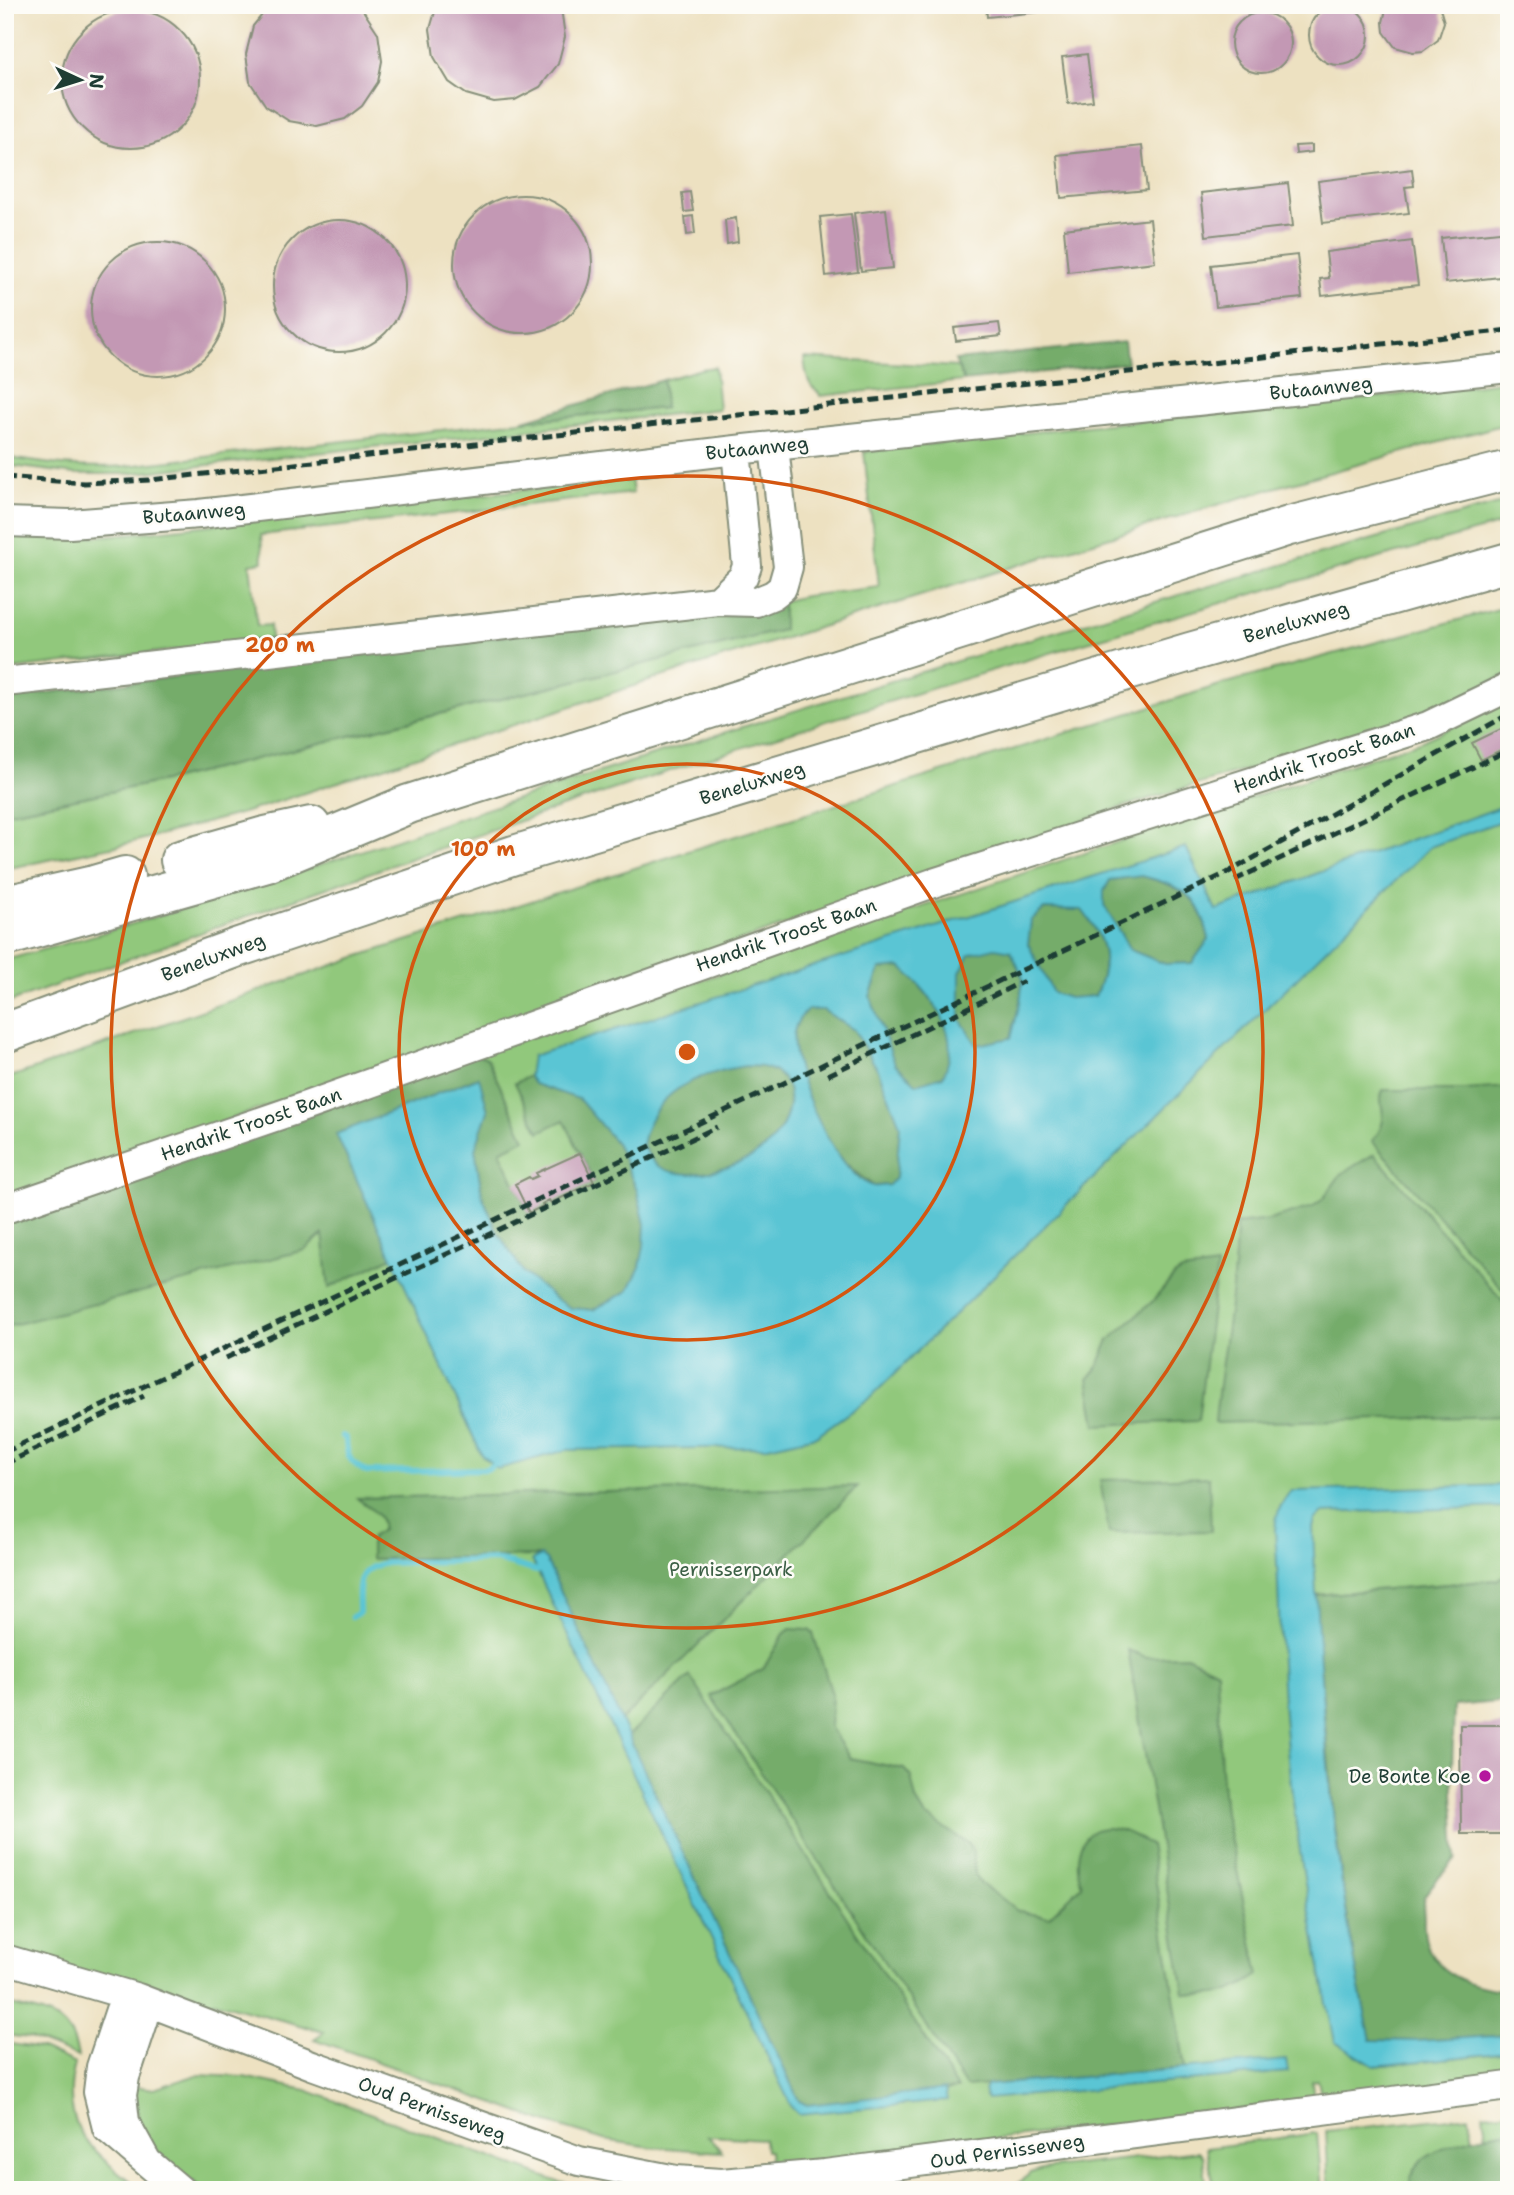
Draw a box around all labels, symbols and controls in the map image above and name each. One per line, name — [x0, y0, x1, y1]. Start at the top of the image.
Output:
north arrow — [46, 46, 116, 116]
text: N — [83, 73, 109, 90]
street label: Butaanweg — [1268, 370, 1374, 406]
street label: Butaanweg — [704, 430, 810, 466]
street label: Butaanweg — [141, 496, 247, 530]
street label: Beneluxweg — [1240, 595, 1352, 649]
text: 200 m — [245, 631, 315, 659]
street label: Hendrik Troost Baan — [1230, 717, 1418, 799]
street label: Beneluxweg — [696, 755, 808, 811]
text: 100 m — [451, 835, 515, 863]
street label: Hendrik Troost Baan — [692, 892, 880, 978]
street label: Beneluxweg — [158, 927, 268, 987]
centre of rings — [675, 1040, 699, 1064]
street label: Hendrik Troost Baan — [157, 1081, 345, 1167]
park label: Pernisserpark — [669, 1557, 793, 1582]
place label: De Bonte Koe — [1349, 1764, 1471, 1789]
marker: De Bonte Koe — [1477, 1768, 1493, 1784]
street label: Oud Pernisseweg — [355, 2071, 509, 2147]
street label: Oud Pernisseweg — [928, 2128, 1086, 2174]

